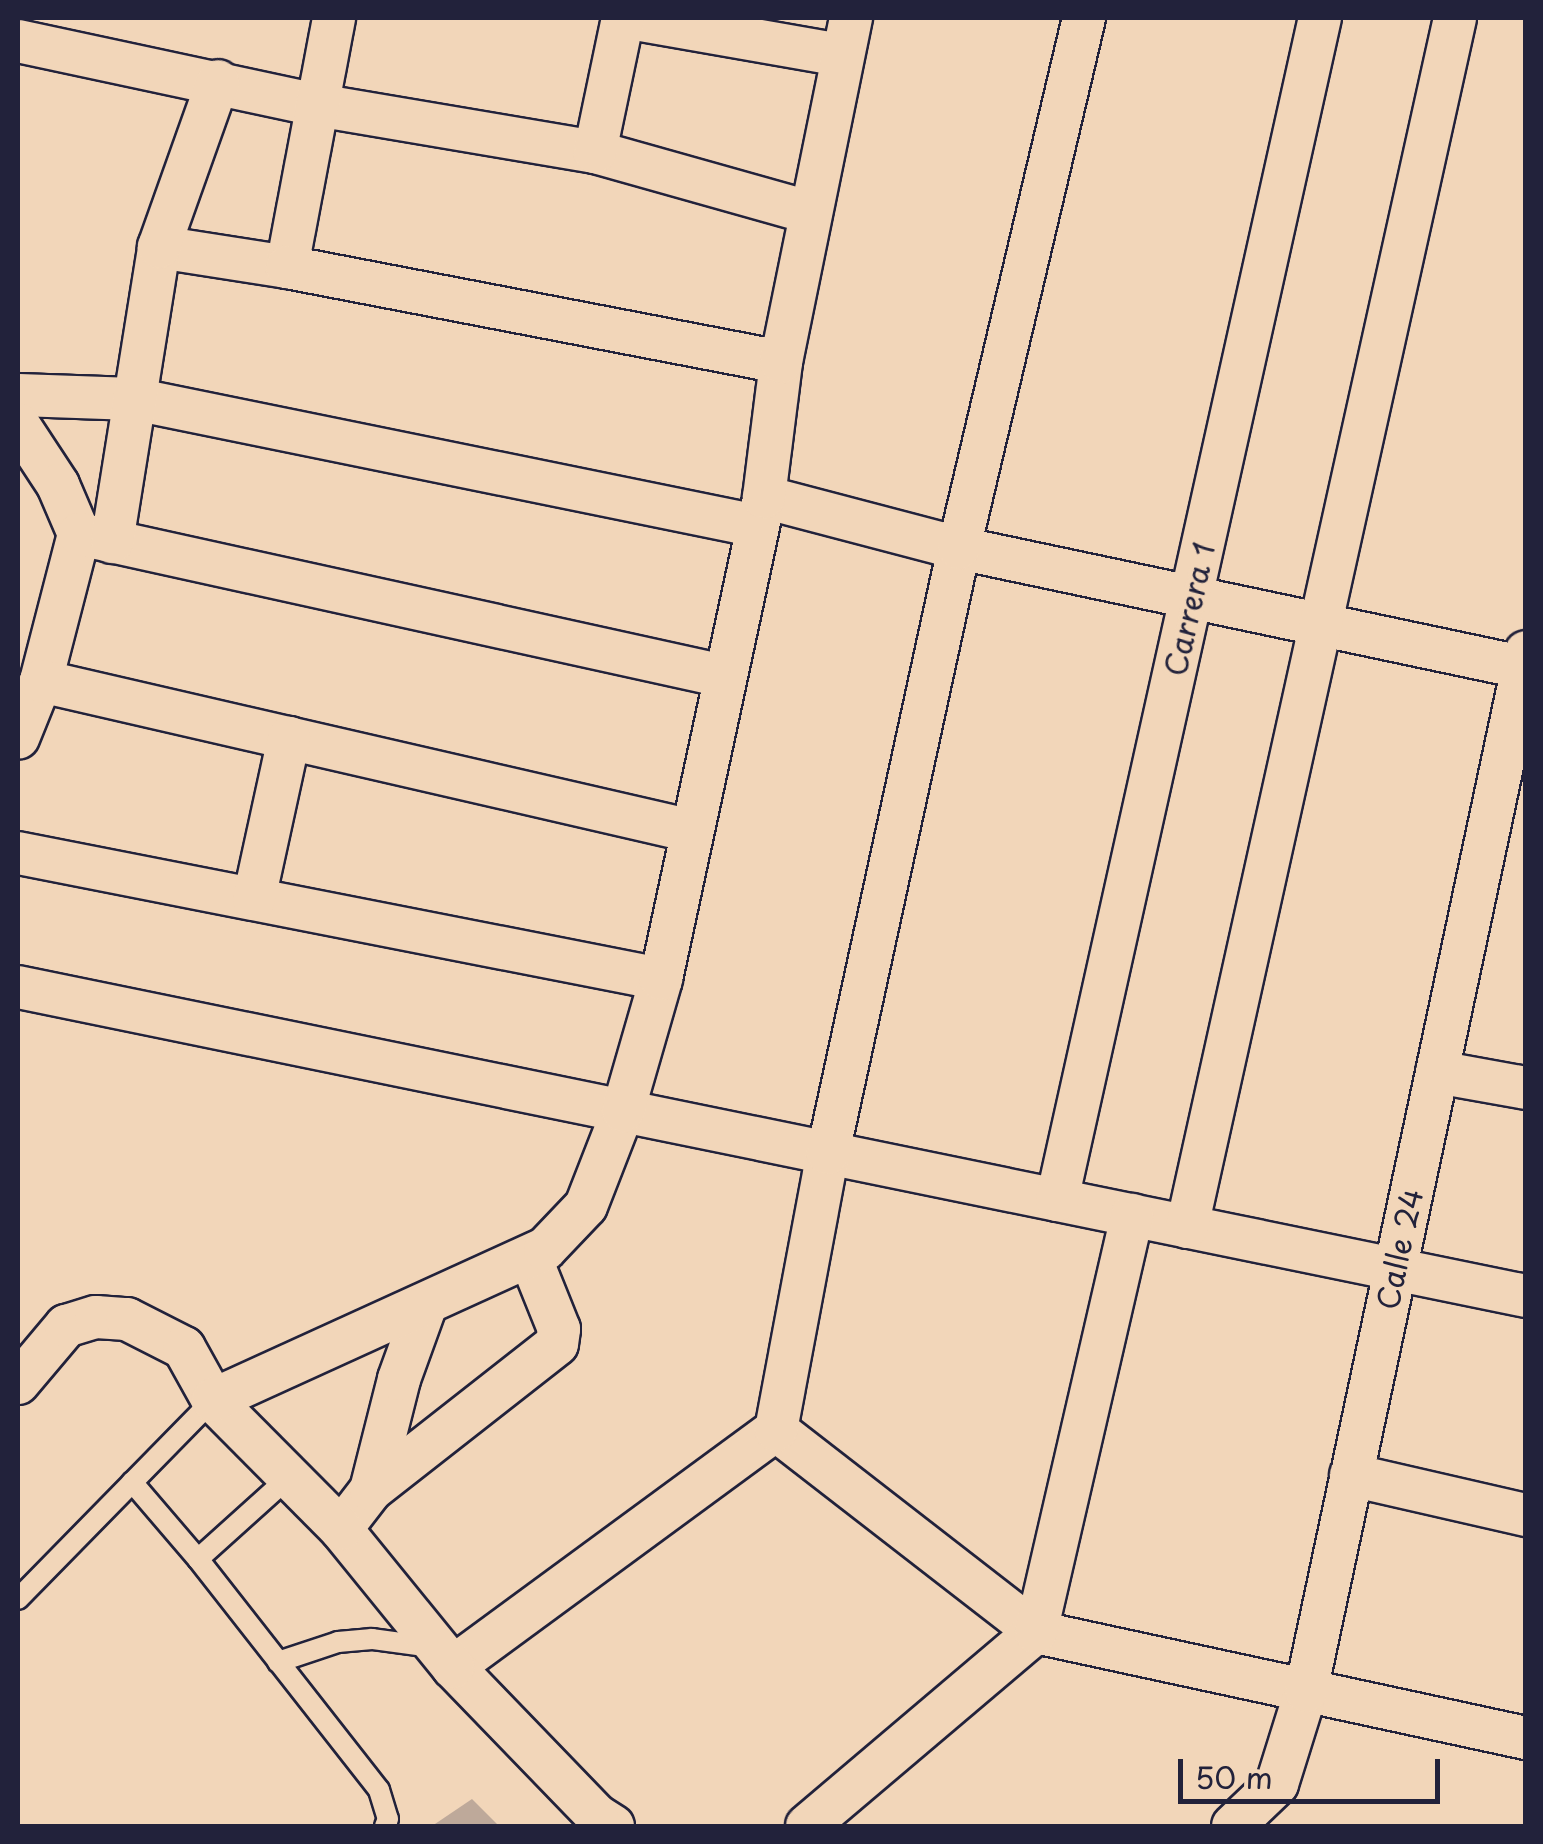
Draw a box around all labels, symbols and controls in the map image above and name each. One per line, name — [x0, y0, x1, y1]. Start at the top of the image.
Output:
street label: Carrera 1 — [1156, 538, 1222, 680]
street label: Calle 24 — [1369, 1185, 1429, 1313]
scale bar — [1183, 1739, 1446, 1801]
text: 50 m — [1195, 1754, 1273, 1799]

